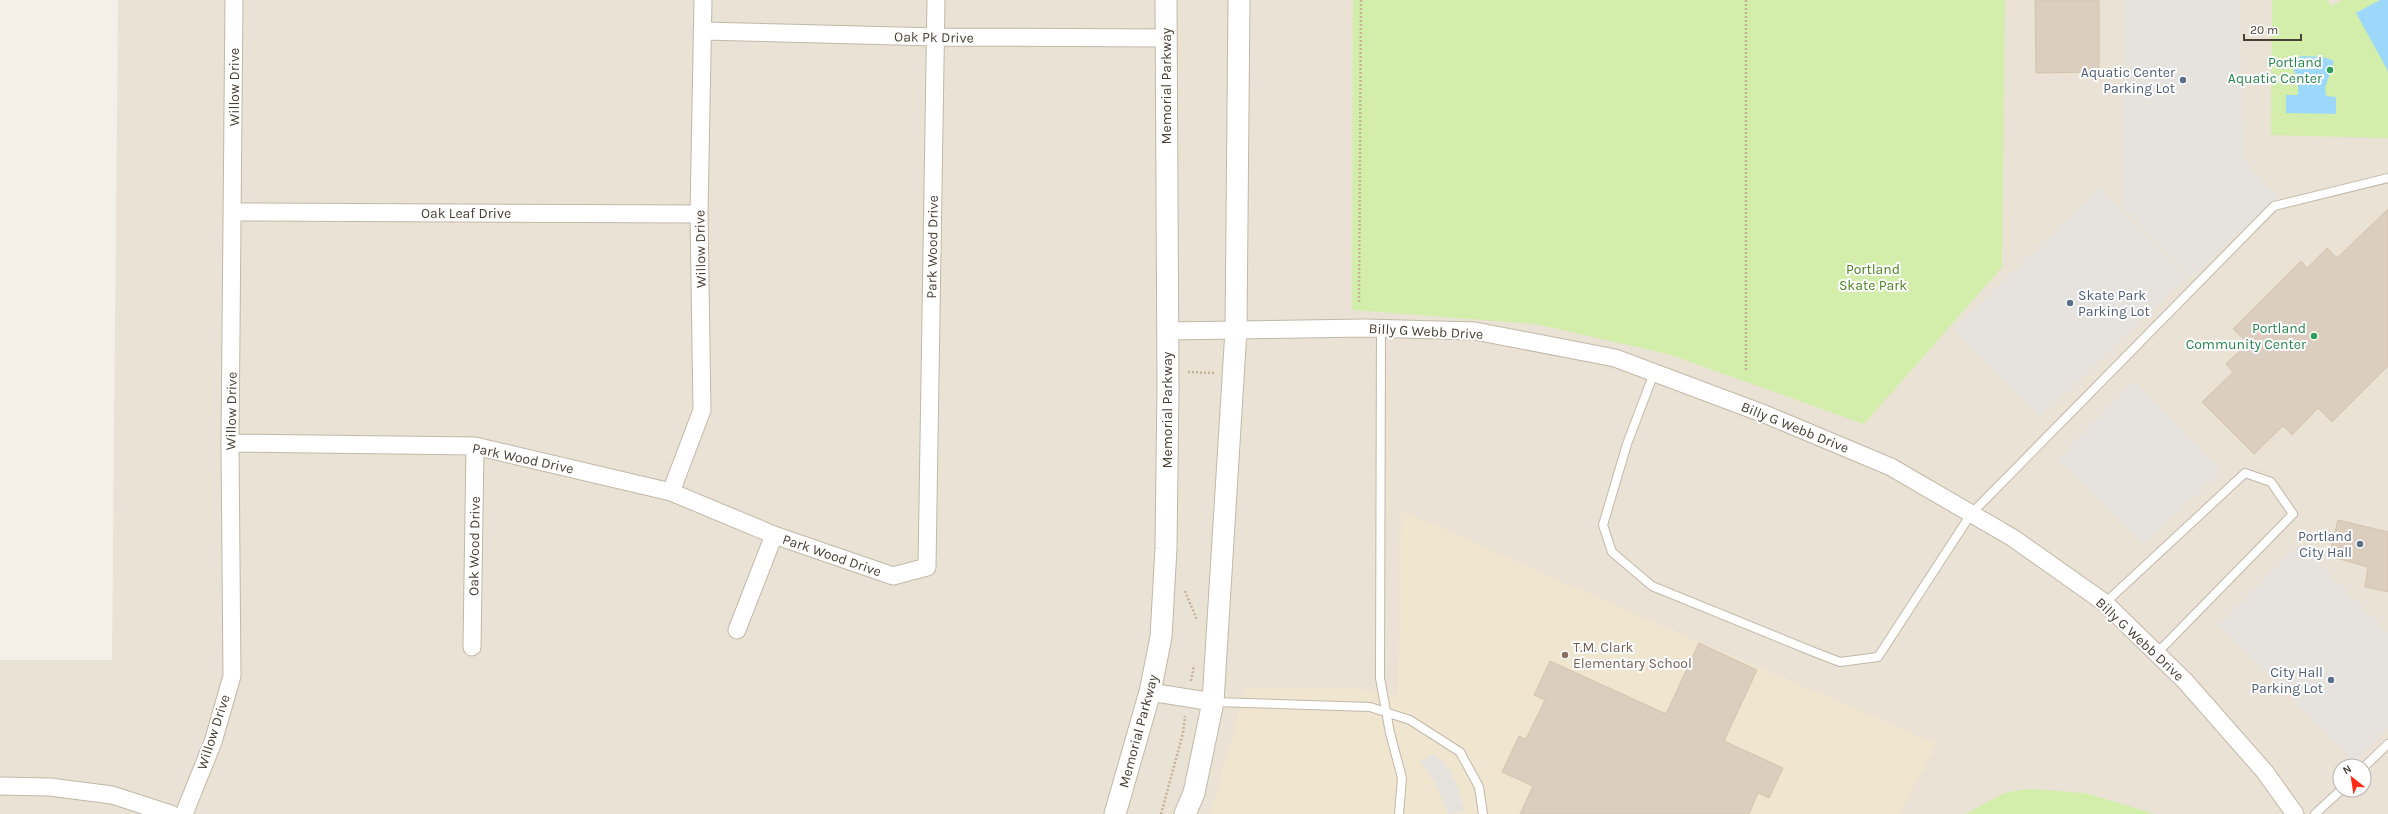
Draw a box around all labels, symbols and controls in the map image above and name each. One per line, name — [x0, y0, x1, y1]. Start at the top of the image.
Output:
scale bar — [2244, 16, 2301, 42]
text: 20 m — [2250, 23, 2278, 37]
street label: Memorial Parkway — [1158, 27, 1175, 144]
street label: Oak Pk Drive — [894, 28, 974, 47]
street label: Willow Drive — [226, 48, 243, 126]
place label: Portland Aquatic Center — [2228, 54, 2323, 87]
place label: Aquatic Center Parking Lot — [2081, 64, 2176, 97]
marker: Portland Aquatic Center — [2325, 65, 2335, 75]
marker: Aquatic Center Parking Lot — [2178, 75, 2188, 85]
street label: Park Wood Drive — [923, 195, 942, 299]
street label: Oak Leaf Drive — [421, 205, 511, 222]
street label: Willow Drive — [691, 210, 710, 288]
park label: Portland Skate Park — [1839, 261, 1907, 294]
place label: Skate Park Parking Lot — [2078, 287, 2150, 320]
marker: Skate Park Parking Lot — [2065, 298, 2075, 308]
street label: Billy G Webb Drive — [1368, 320, 1484, 343]
place label: Portland Community Center — [2186, 320, 2307, 353]
marker: Portland Community Center — [2309, 331, 2319, 341]
street label: Memorial Parkway — [1159, 351, 1176, 468]
street label: Willow Drive — [222, 372, 241, 450]
street label: Billy G Webb Drive — [1738, 398, 1851, 457]
street label: Park Wood Drive — [471, 439, 575, 478]
street label: Oak Wood Drive — [465, 496, 484, 596]
place label: Portland City Hall — [2298, 528, 2352, 561]
street label: Park Wood Drive — [780, 531, 883, 580]
marker: Portland City Hall — [2355, 539, 2365, 549]
street label: Billy G Webb Drive — [2092, 594, 2187, 685]
place label: T.M. Clark Elementary School — [1573, 639, 1692, 672]
marker: T.M. Clark Elementary School — [1560, 650, 1570, 660]
place label: City Hall Parking Lot — [2251, 664, 2323, 697]
street label: Memorial Parkway — [1115, 672, 1162, 790]
marker: City Hall Parking Lot — [2326, 675, 2336, 685]
street label: Willow Drive — [193, 692, 234, 772]
north arrow — [2332, 758, 2372, 798]
text: N — [2341, 762, 2354, 777]

